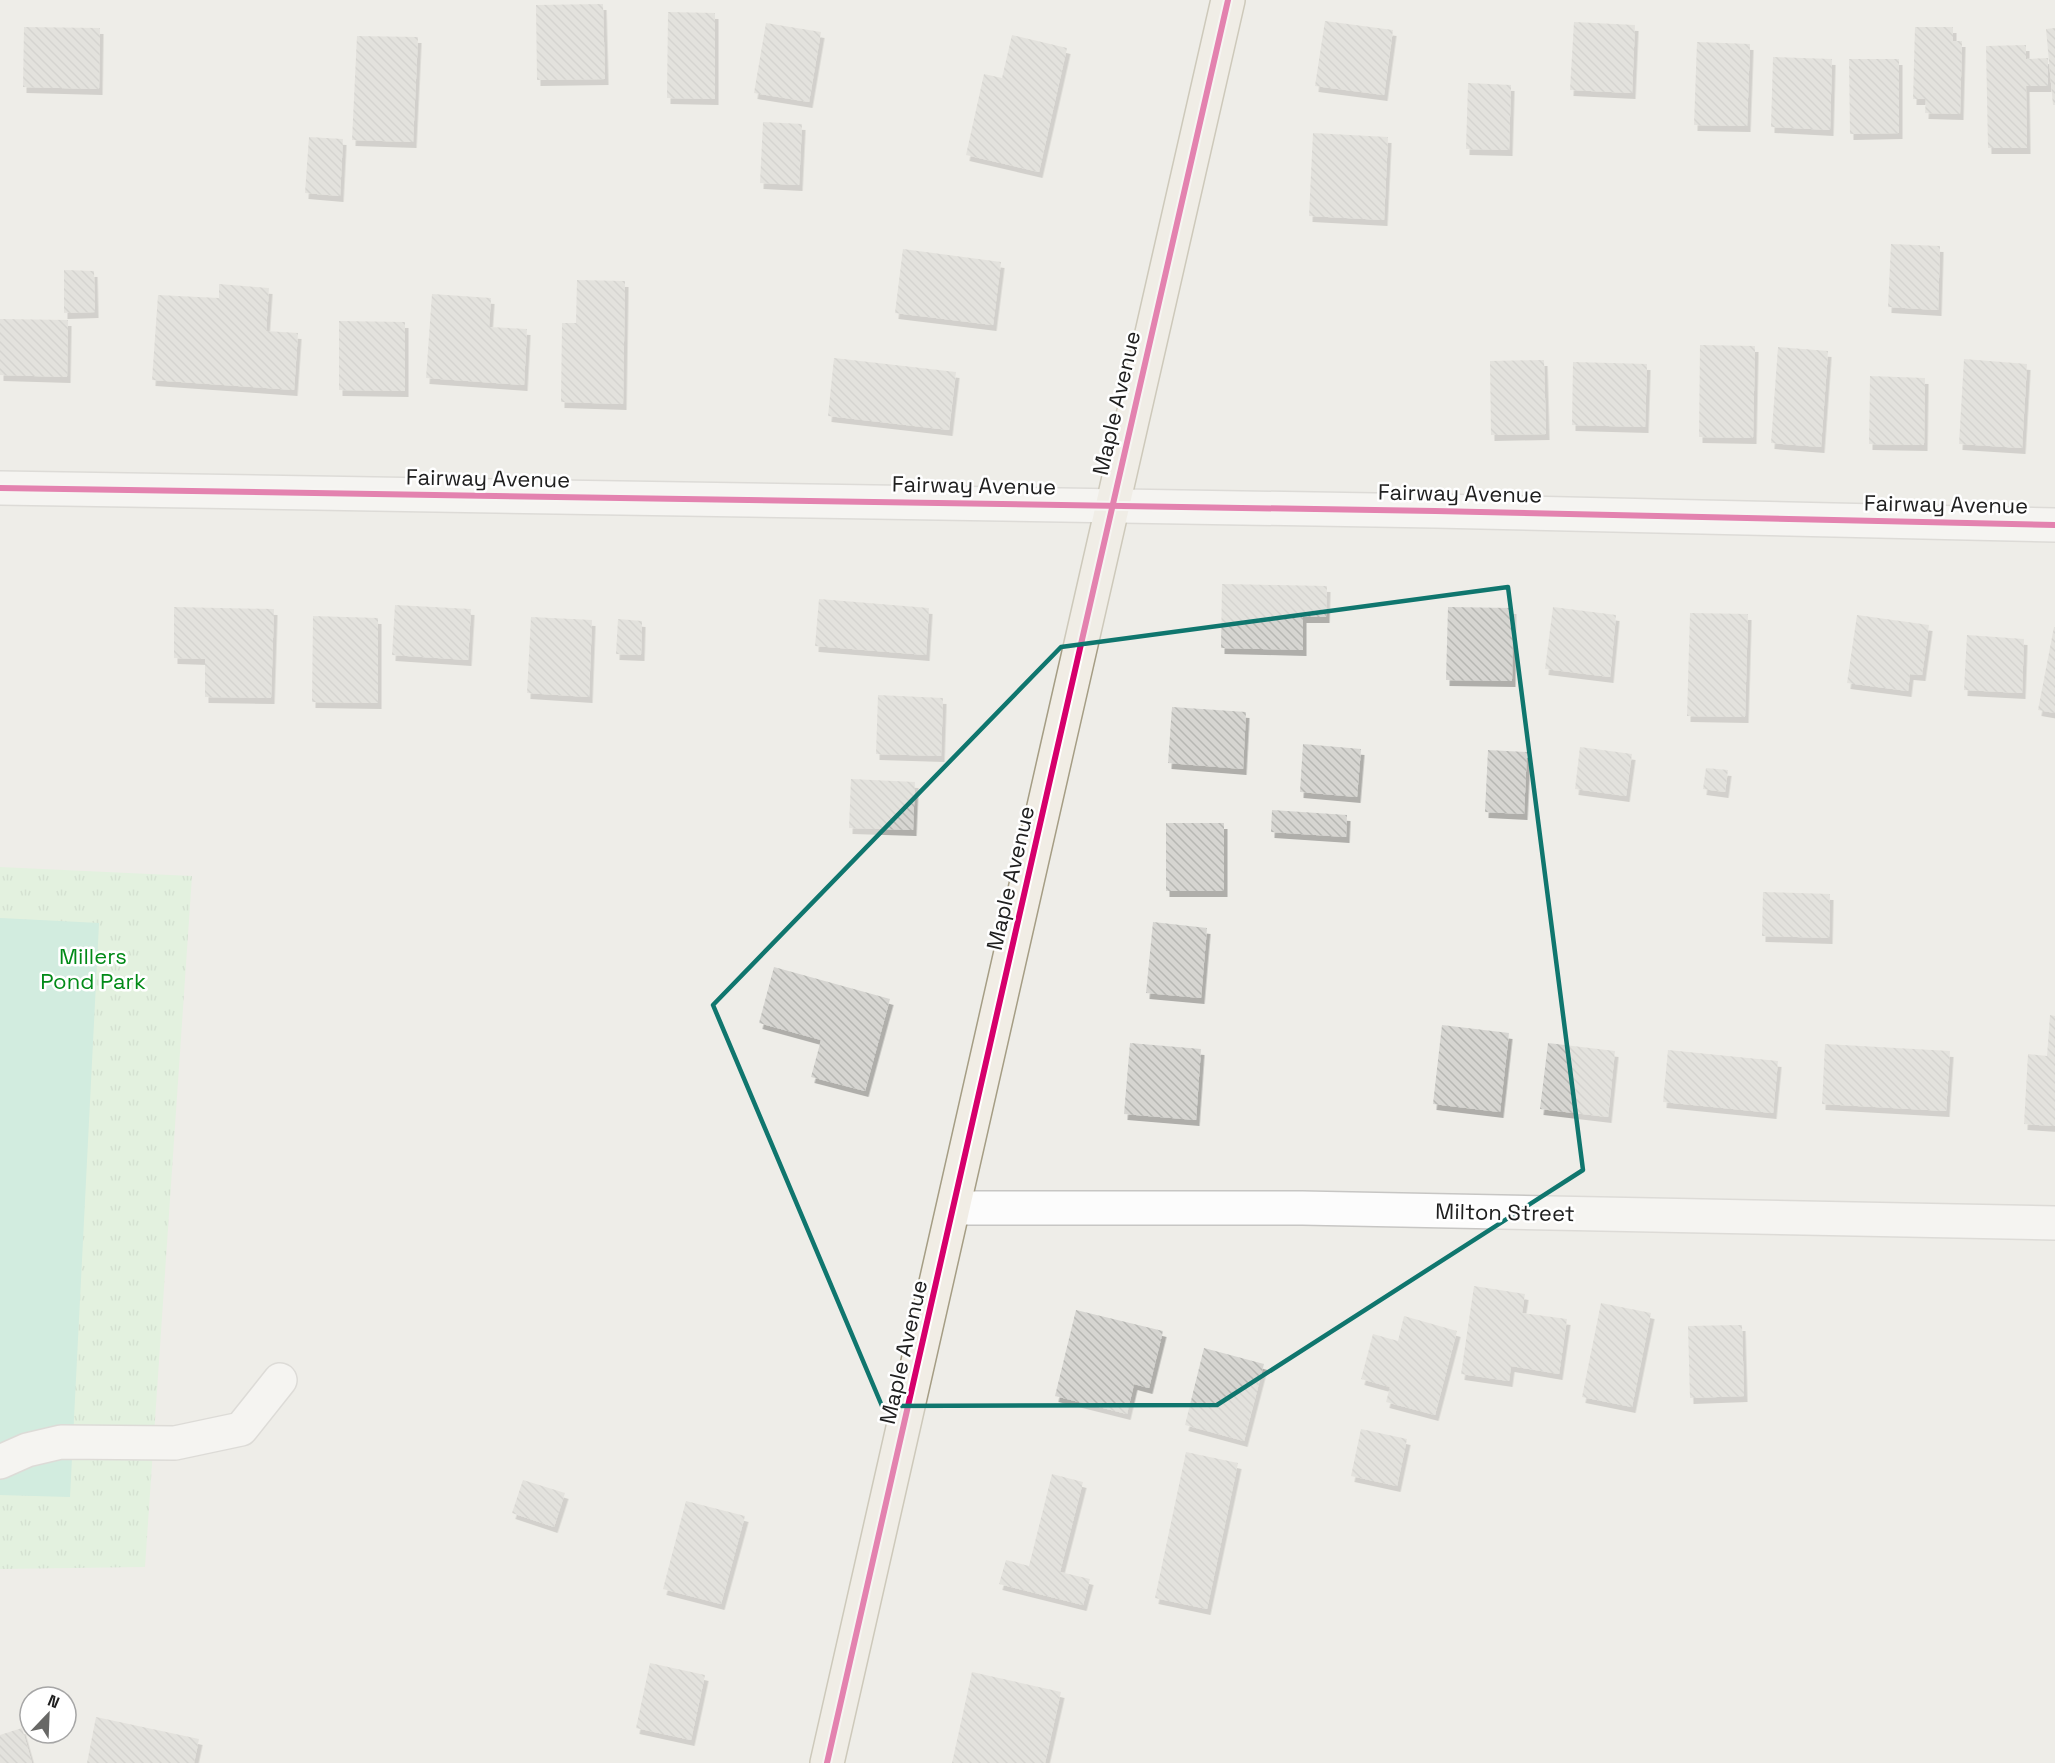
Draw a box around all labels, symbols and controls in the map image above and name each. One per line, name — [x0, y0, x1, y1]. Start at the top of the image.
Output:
street label: Maple Avenue — [1086, 328, 1146, 478]
street label: Fairway Avenue — [406, 463, 570, 493]
street label: Fairway Avenue — [892, 470, 1056, 500]
street label: Fairway Avenue — [1378, 478, 1542, 508]
street label: Fairway Avenue — [1864, 489, 2028, 519]
street label: Maple Avenue — [980, 803, 1040, 953]
park label: Millers Pond Park — [40, 942, 146, 995]
street label: Milton Street — [1435, 1197, 1575, 1227]
street label: Maple Avenue — [873, 1277, 933, 1427]
north arrow — [18, 1685, 78, 1745]
text: N — [45, 1690, 63, 1713]

